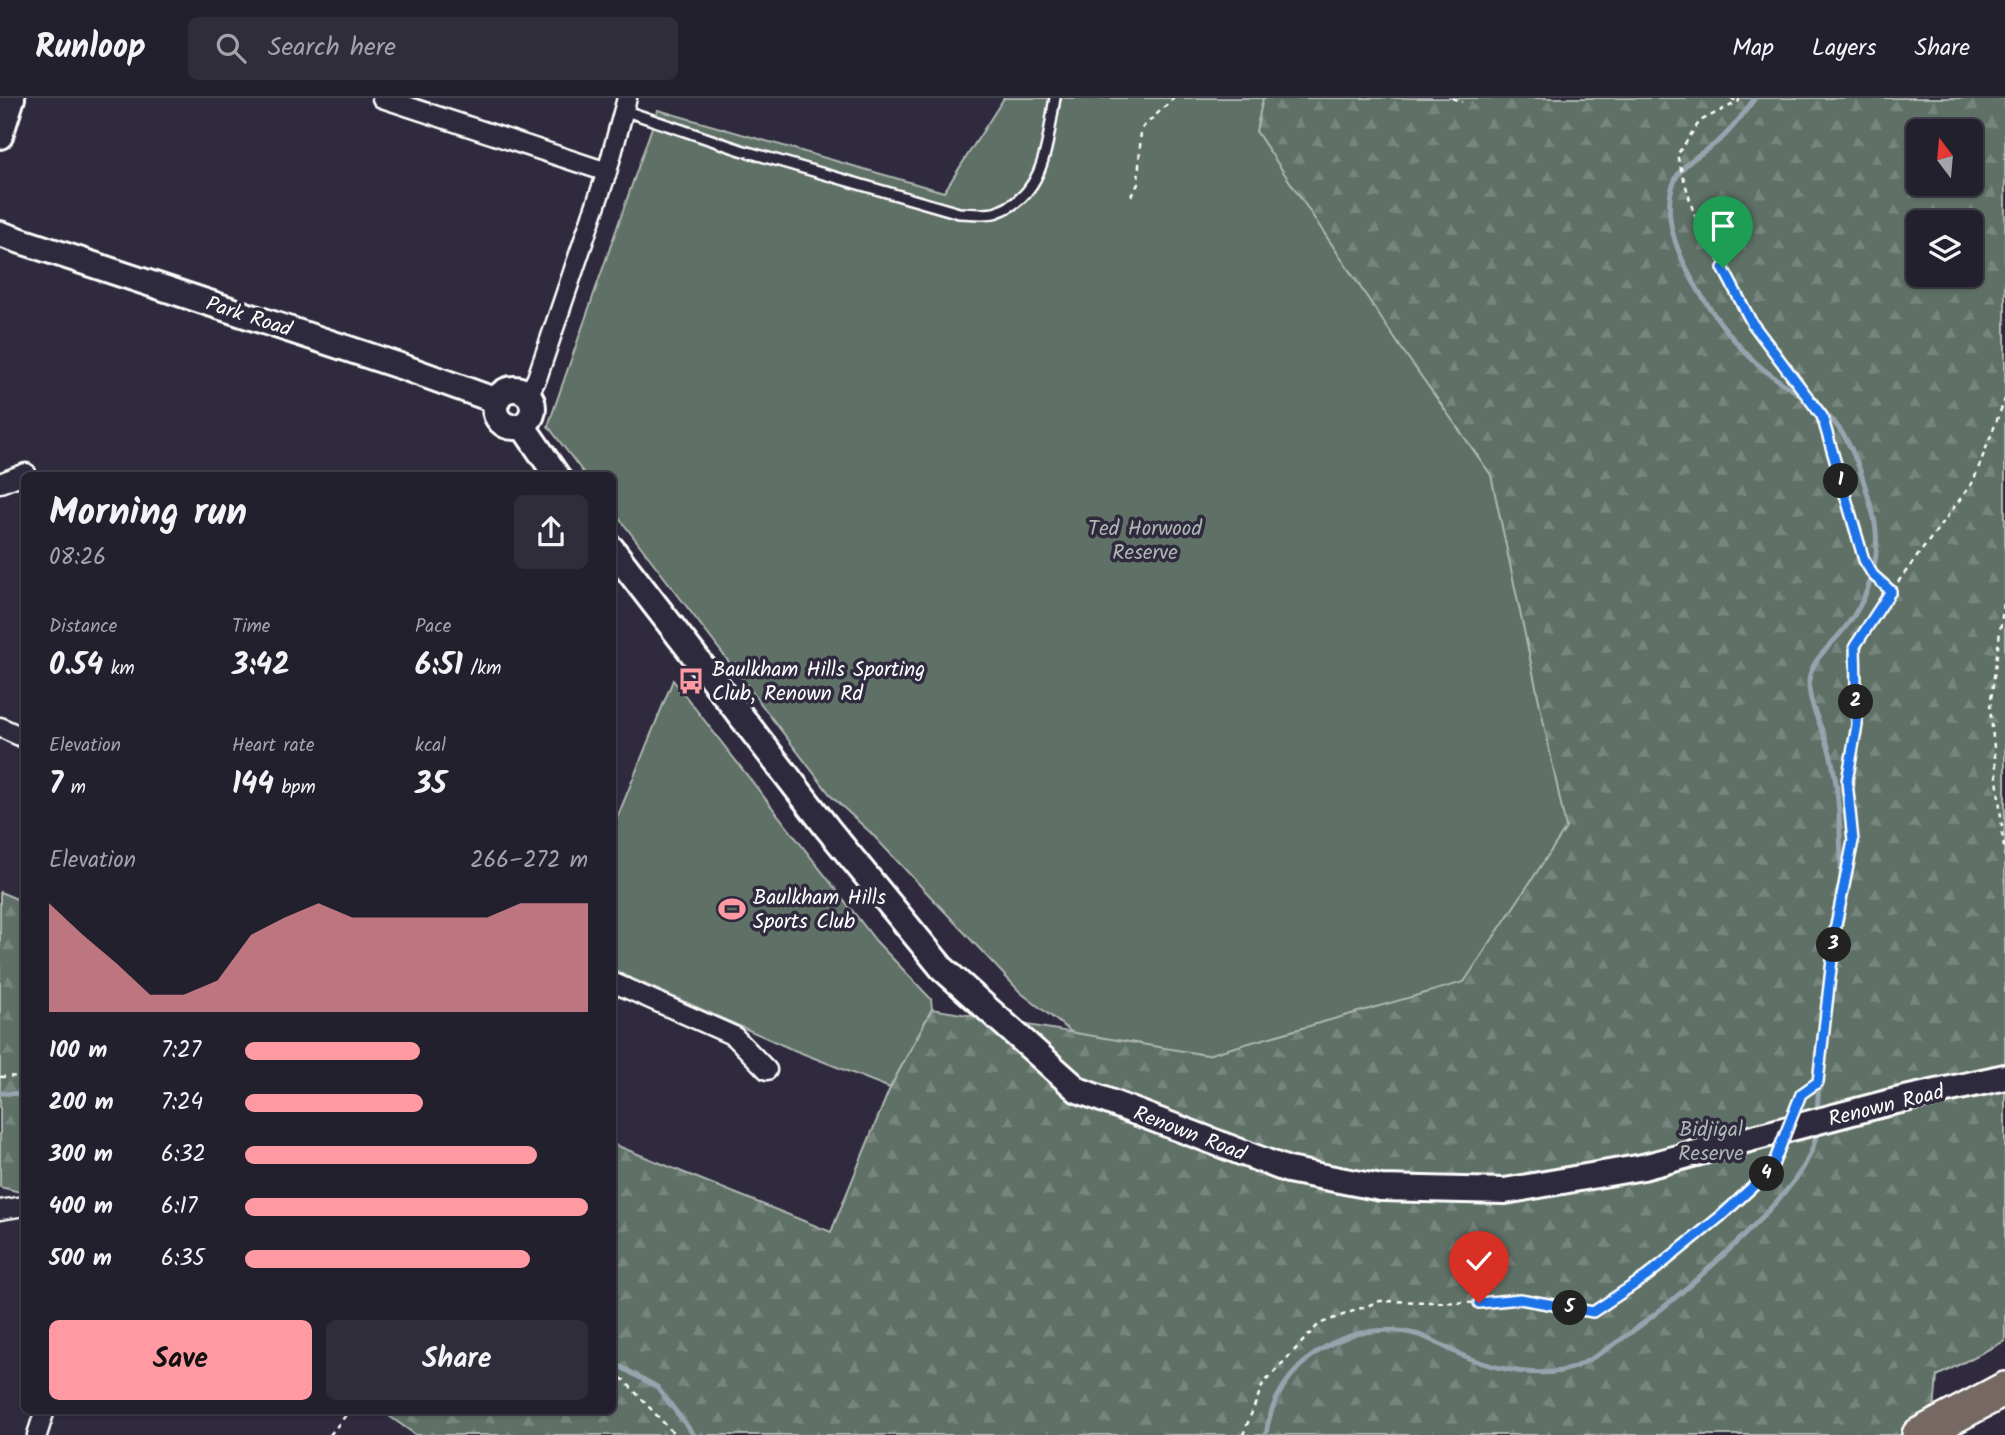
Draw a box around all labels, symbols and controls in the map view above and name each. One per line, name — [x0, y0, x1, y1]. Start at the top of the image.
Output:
search box — [188, 17, 678, 80]
text: Runloop — [35, 22, 146, 75]
text: Search here — [268, 27, 396, 69]
icon: search — [212, 29, 250, 67]
text: Map — [1732, 29, 1774, 68]
text: Layers — [1812, 29, 1876, 68]
text: Share — [1914, 29, 1970, 68]
north arrow — [1906, 119, 1983, 196]
map controls — [1906, 119, 1983, 287]
pin — [1693, 196, 1753, 268]
icon: arrive — [1704, 207, 1742, 245]
button: layers — [1906, 210, 1983, 287]
street label: Park Road — [201, 288, 296, 347]
pin: 1 — [1824, 464, 1858, 498]
text: 1 — [1838, 465, 1843, 495]
text: Morning run — [49, 484, 247, 544]
button: share — [514, 495, 588, 569]
park label: Ted Horwood Reserve — [1088, 513, 1202, 570]
text: 08:26 — [49, 540, 106, 576]
text: Distance — [49, 612, 117, 642]
text: Time — [232, 612, 270, 642]
text: Pace — [415, 612, 451, 642]
text: 0.54 — [49, 642, 103, 690]
text: 3:42 — [232, 642, 290, 690]
text: 6:51 — [415, 642, 463, 690]
text: km — [103, 654, 135, 684]
text: /km — [463, 654, 501, 684]
place label: Baulkham Hills Sporting Club, Renown Rd — [712, 654, 925, 711]
bus stop icon: Baulkham Hills Sporting Club, Renown Rd — [676, 666, 706, 696]
pin: 2 — [1839, 684, 1874, 720]
text: 2 — [1850, 686, 1861, 716]
text: Elevation — [49, 731, 121, 761]
text: Heart rate — [232, 731, 315, 761]
text: kcal — [415, 731, 446, 761]
text: 7 — [49, 761, 63, 809]
text: 144 — [232, 761, 274, 809]
text: 35 — [415, 761, 447, 809]
text: m — [63, 773, 86, 803]
text: bpm — [274, 773, 316, 803]
text: Elevation — [49, 843, 136, 879]
text: 266–272 m — [470, 843, 588, 879]
place label: Baulkham Hills Sports Club — [753, 882, 886, 939]
sports icon: Baulkham Hills Sports Club — [717, 894, 747, 924]
pin: 3 — [1816, 928, 1852, 962]
text: 3 — [1828, 929, 1839, 959]
text: 100 m — [49, 1033, 107, 1069]
text: 7:27 — [161, 1033, 201, 1069]
street label: Renown Road — [1825, 1076, 1948, 1137]
text: 200 m — [49, 1085, 114, 1121]
text: 7:24 — [161, 1085, 203, 1121]
street label: Renown Road — [1128, 1098, 1251, 1171]
park label: Bidjigal Reserve — [1678, 1114, 1744, 1171]
text: 300 m — [49, 1137, 113, 1173]
text: 6:32 — [161, 1137, 206, 1173]
pin: 4 — [1750, 1156, 1784, 1192]
text: 4 — [1761, 1158, 1772, 1188]
text: 400 m — [49, 1189, 113, 1225]
text: 6:17 — [161, 1189, 197, 1225]
pin — [1449, 1231, 1509, 1303]
text: 500 m — [49, 1241, 112, 1277]
text: 6:35 — [161, 1241, 205, 1277]
icon: check — [1460, 1242, 1498, 1280]
pin: 5 — [1552, 1290, 1588, 1326]
text: 5 — [1565, 1292, 1574, 1322]
button: Save — [49, 1320, 312, 1400]
button: Share — [326, 1320, 588, 1400]

